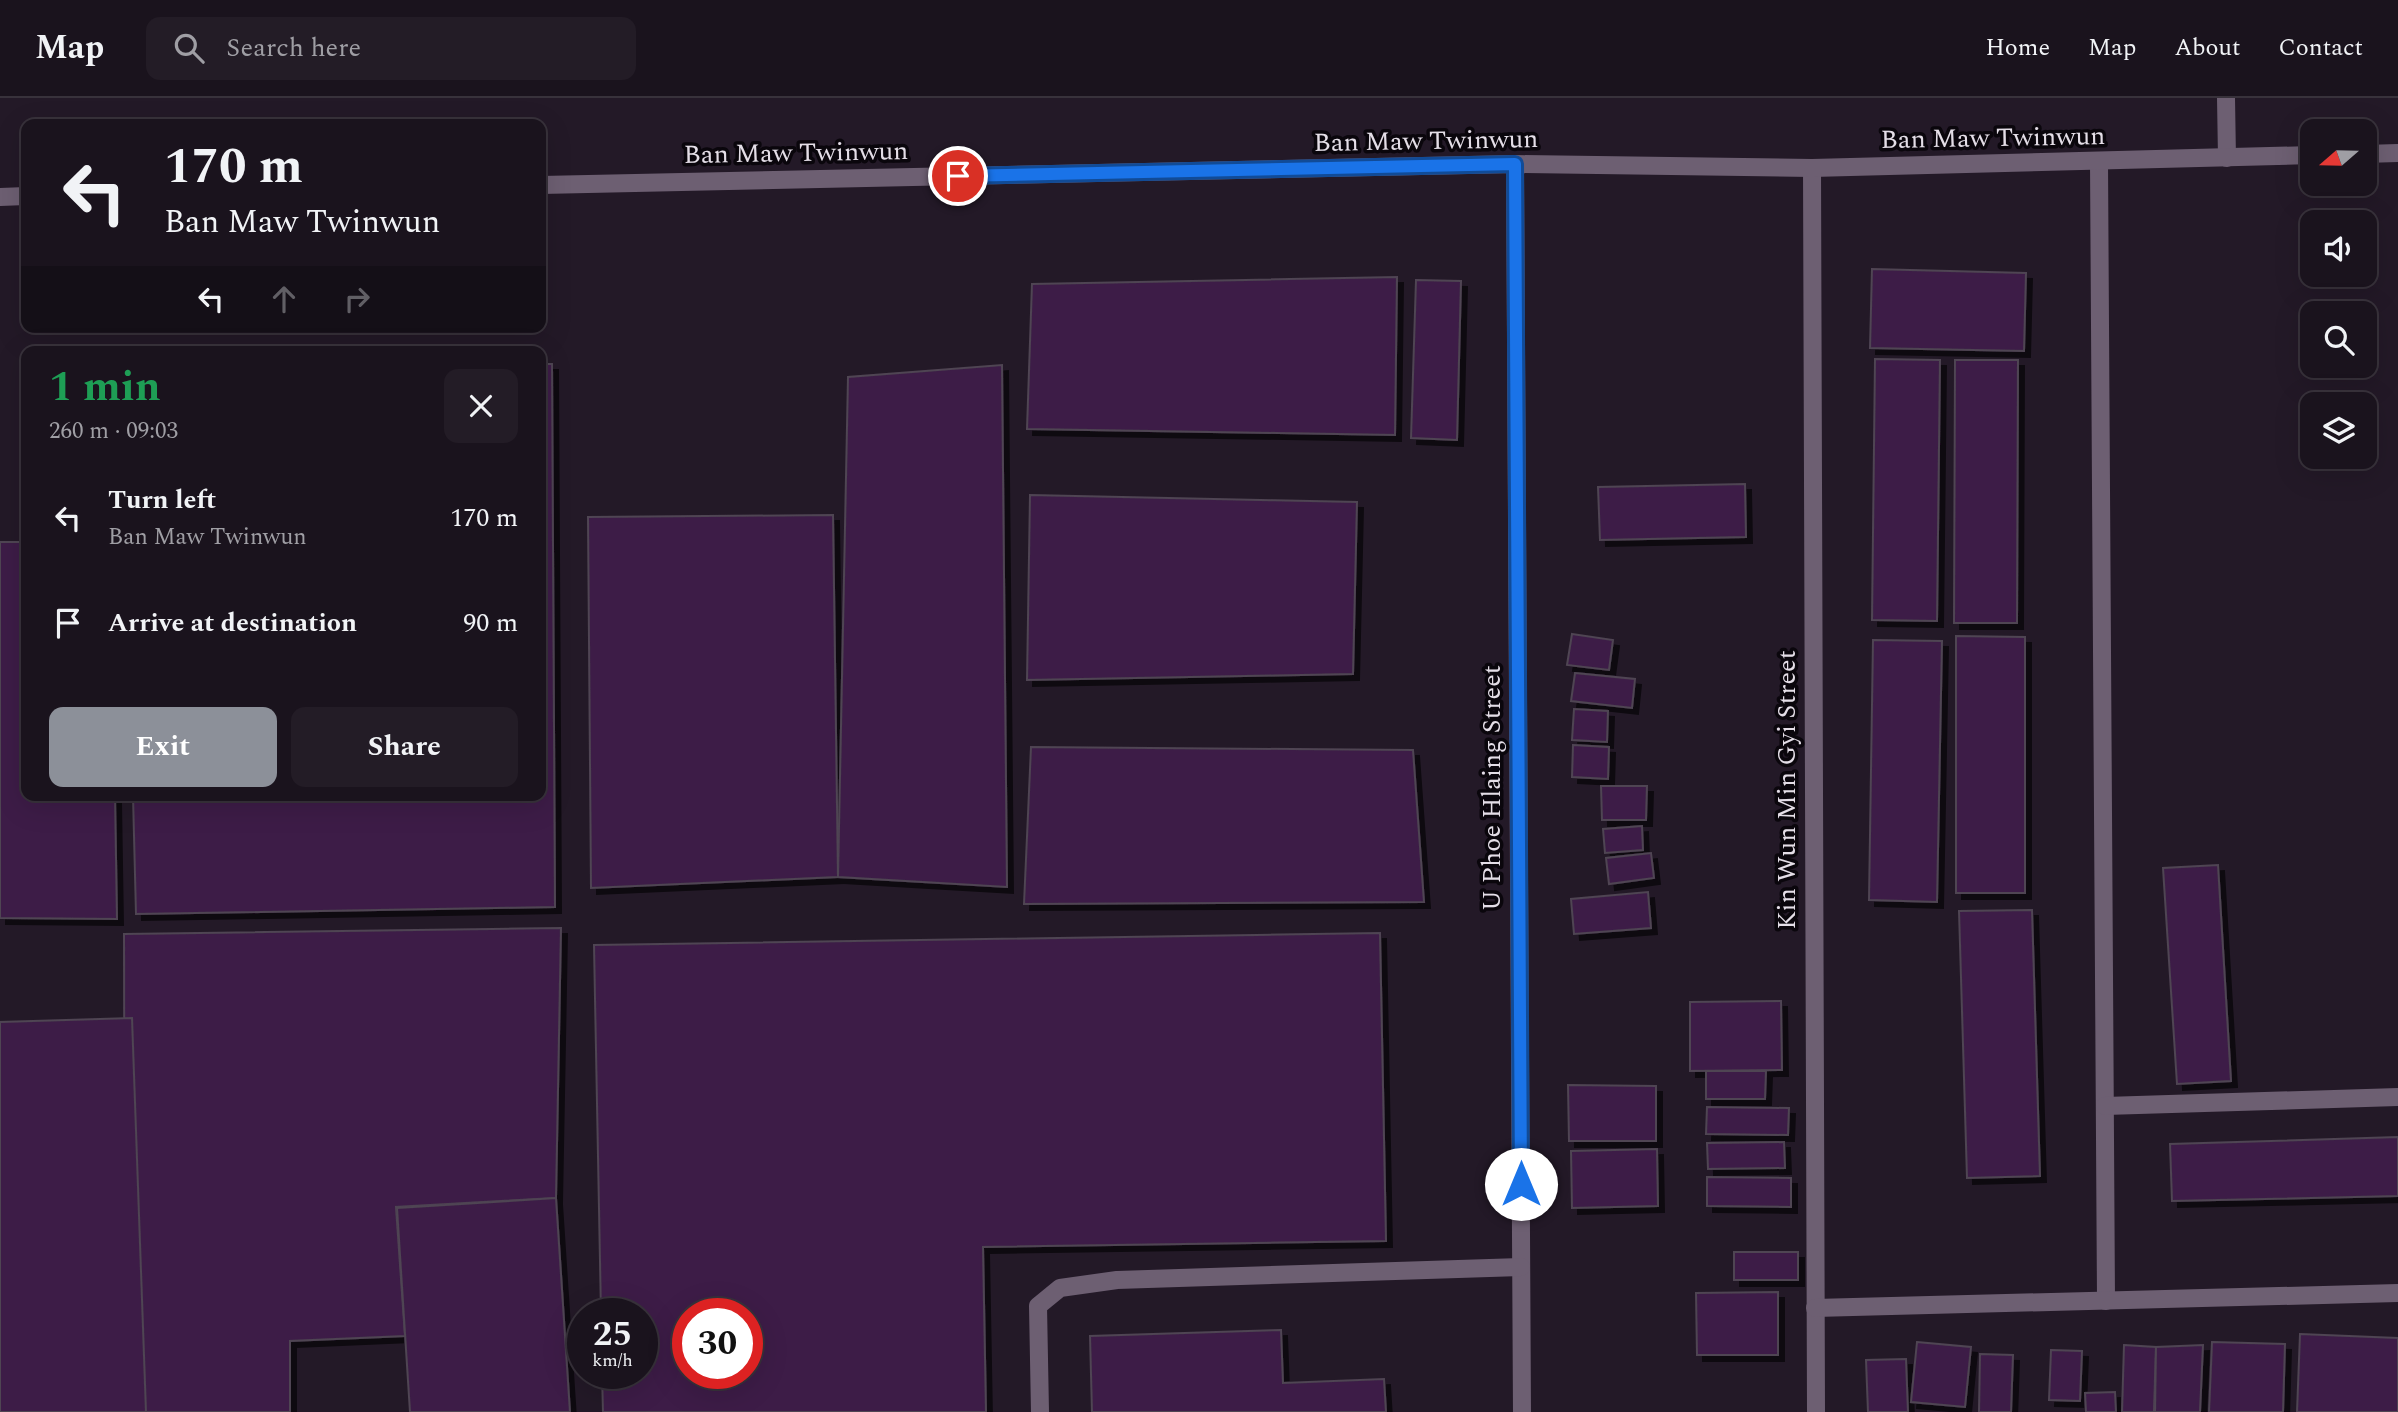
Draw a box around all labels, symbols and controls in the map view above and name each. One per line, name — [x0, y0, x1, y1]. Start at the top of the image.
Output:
search box — [146, 17, 636, 80]
text: Map — [35, 23, 104, 73]
text: Search here — [226, 28, 361, 68]
icon: search — [170, 29, 208, 67]
text: Home — [1985, 30, 2050, 66]
text: Map — [2088, 30, 2136, 66]
text: About — [2174, 30, 2240, 66]
text: Contact — [2278, 30, 2363, 66]
street label: Ban Maw Twinwun — [1880, 116, 2106, 160]
street label: Ban Maw Twinwun — [1313, 119, 1539, 163]
north arrow — [2300, 119, 2376, 196]
map controls — [2300, 119, 2377, 469]
text: 170 m — [164, 130, 303, 205]
street label: Ban Maw Twinwun — [683, 131, 909, 175]
pin — [928, 146, 988, 206]
icon: left — [49, 147, 140, 238]
icon: arrive — [939, 157, 977, 195]
text: Ban Maw Twinwun — [164, 198, 440, 247]
button: sound — [2300, 210, 2377, 287]
icon: left — [192, 280, 230, 318]
icon: ahead — [265, 280, 303, 318]
icon: right — [338, 280, 376, 318]
button: search — [2300, 301, 2377, 378]
text: 1 min — [49, 356, 161, 419]
button: close — [444, 369, 518, 443]
button: layers — [2300, 392, 2377, 469]
text: 260 m · 09:03 — [49, 414, 178, 449]
text: Turn left — [108, 480, 216, 520]
text: 170 m — [450, 498, 518, 538]
icon: left — [49, 499, 87, 537]
text: Ban Maw Twinwun — [108, 520, 307, 555]
text: Arrive at destination — [108, 603, 357, 643]
text: 90 m — [463, 603, 518, 643]
icon: arrive — [49, 604, 87, 642]
street label: Kin Wun Min Gyi Street — [1767, 650, 1807, 930]
street label: U Phoe Hlaing Street — [1472, 665, 1512, 911]
button: Exit — [49, 707, 277, 787]
button: Share — [291, 707, 518, 787]
position arrow — [1484, 1147, 1558, 1221]
speed limit sign: 30 — [672, 1298, 763, 1389]
text: 25 — [593, 1308, 632, 1361]
text: km/h — [592, 1347, 633, 1374]

